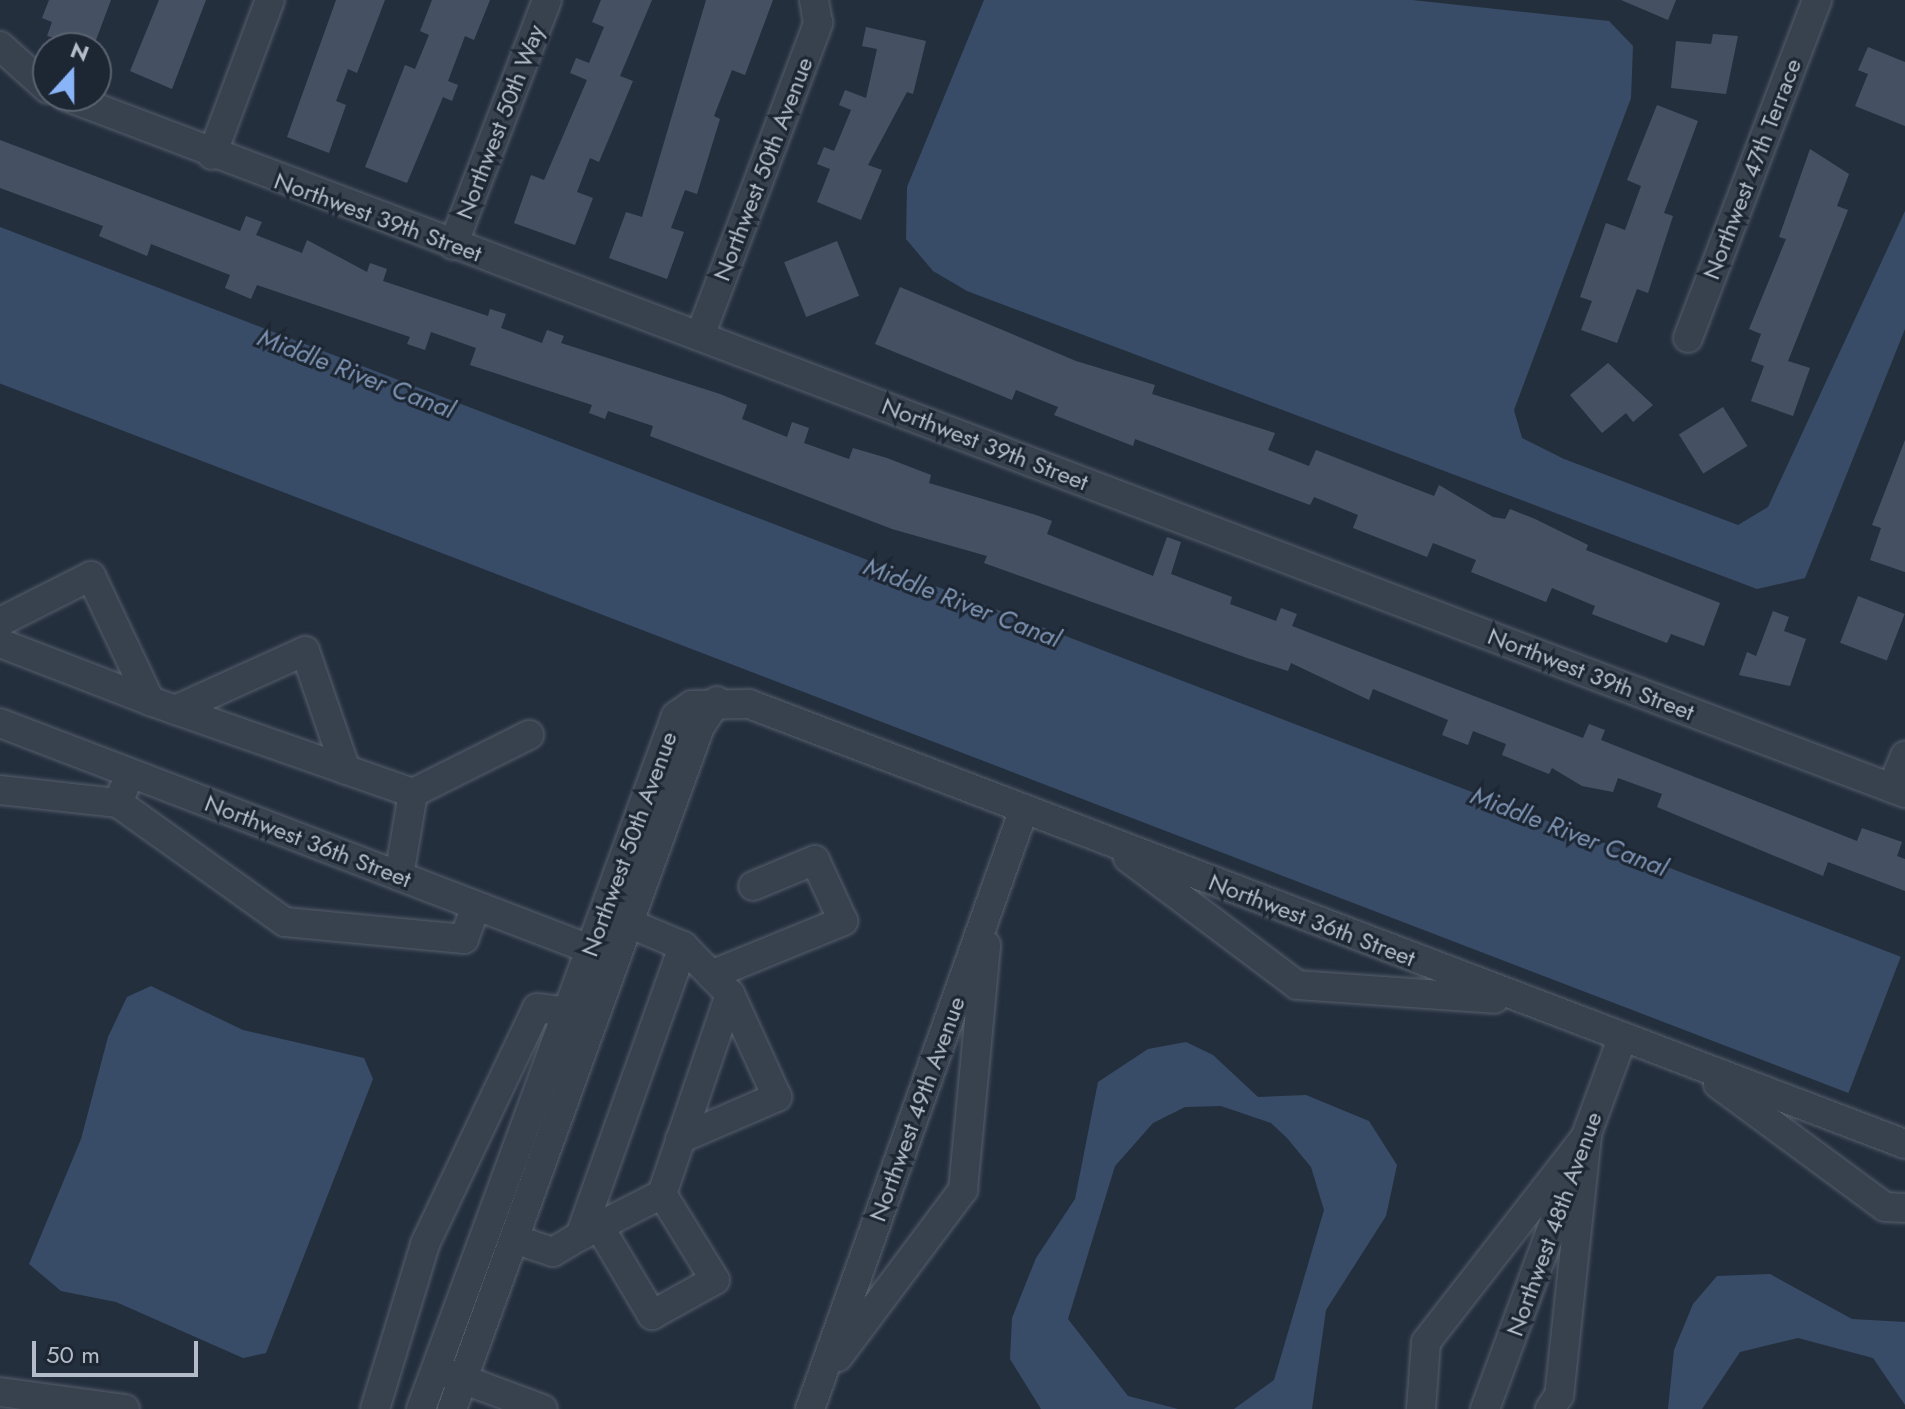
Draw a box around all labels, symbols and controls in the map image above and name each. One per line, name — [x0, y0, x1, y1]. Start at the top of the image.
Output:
street label: Northwest 50th Way — [450, 21, 550, 223]
north arrow — [32, 32, 112, 112]
text: N — [66, 33, 94, 70]
street label: Northwest 50th Avenue — [707, 53, 819, 285]
street label: Northwest 47th Terrace — [1697, 54, 1807, 284]
street label: Northwest 39th Street — [270, 166, 486, 268]
water label: Middle River Canal — [253, 322, 459, 426]
street label: Northwest 39th Street — [878, 391, 1092, 497]
water label: Middle River Canal — [859, 551, 1065, 655]
street label: Northwest 39th Street — [1484, 621, 1698, 727]
street label: Northwest 50th Avenue — [575, 728, 683, 960]
water label: Middle River Canal — [1466, 780, 1672, 884]
street label: Northwest 36th Street — [201, 788, 415, 894]
street label: Northwest 36th Street — [1205, 867, 1419, 973]
street label: Northwest 49th Avenue — [863, 993, 971, 1225]
street label: Northwest 48th Avenue — [1500, 1108, 1608, 1340]
scale bar — [36, 1325, 202, 1375]
text: 50 m — [46, 1337, 100, 1372]

